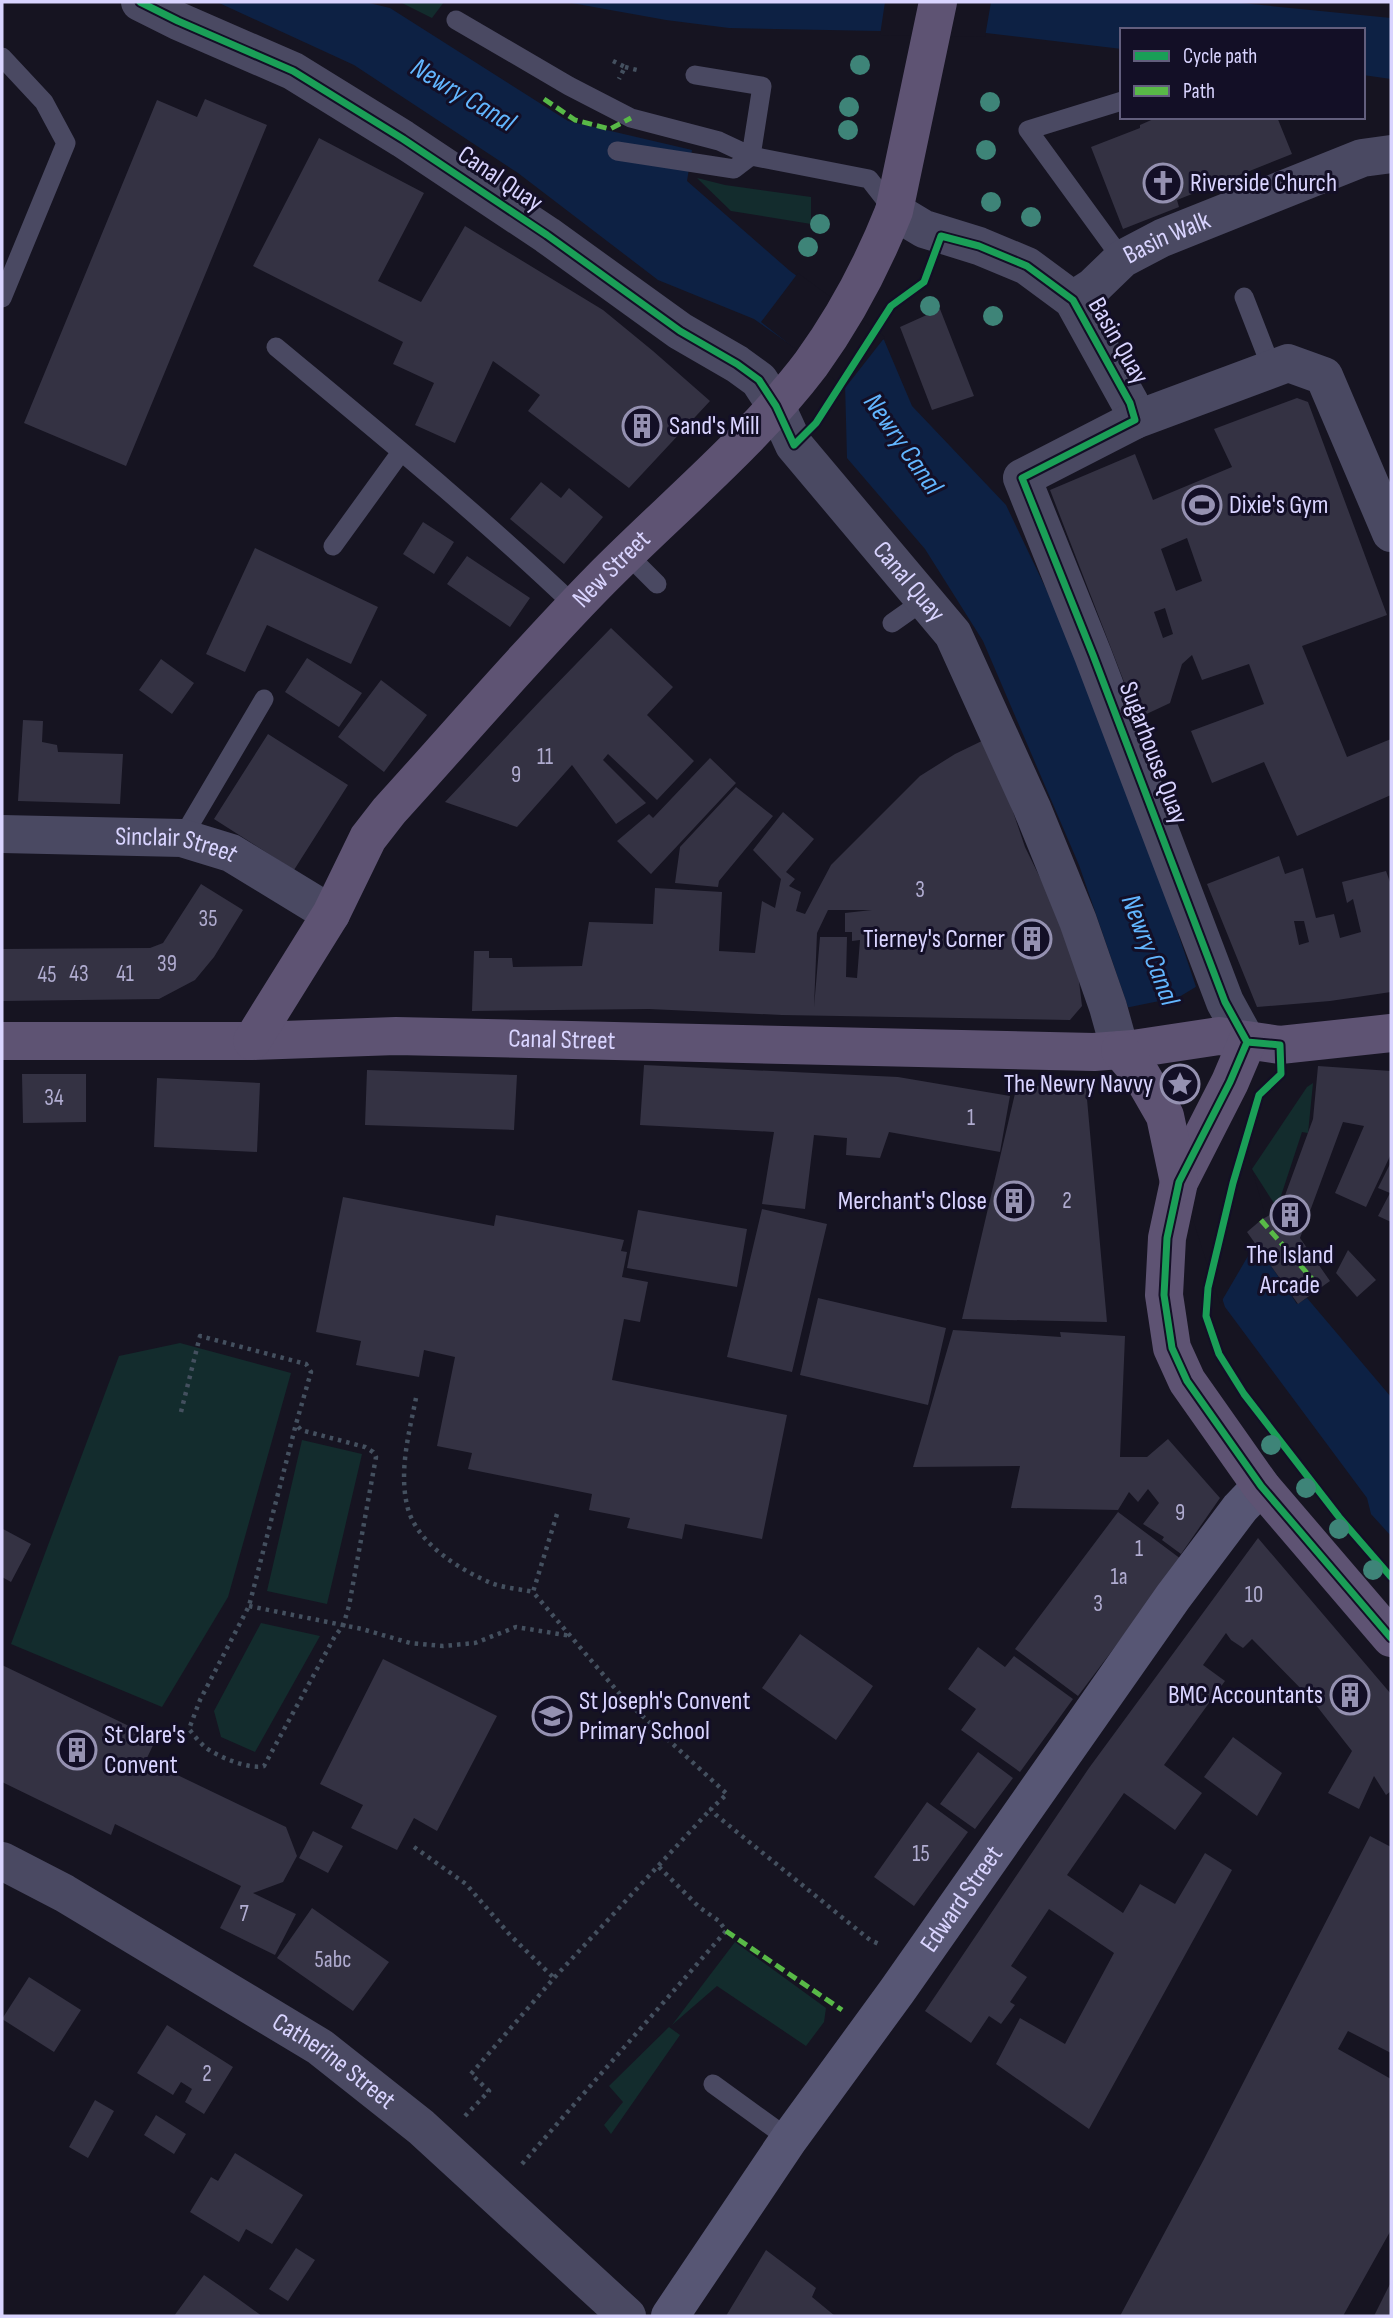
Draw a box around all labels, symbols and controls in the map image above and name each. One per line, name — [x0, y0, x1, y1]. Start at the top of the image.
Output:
legend — [1120, 28, 1365, 119]
text: Cycle path — [1183, 44, 1257, 69]
water label: Newry Canal — [405, 51, 522, 139]
text: Path — [1183, 79, 1215, 104]
street label: Canal Quay — [452, 139, 548, 219]
church icon: Riverside Church — [1142, 162, 1184, 204]
place label: Riverside Church — [1190, 168, 1337, 199]
street label: Basin Walk — [1118, 205, 1215, 271]
street label: Basin Quay — [1081, 292, 1155, 390]
water label: Newry Canal — [856, 387, 950, 502]
building icon: Sand's Mill — [621, 405, 663, 447]
place label: Sand's Mill — [669, 411, 760, 442]
sports icon: Dixie's Gym — [1181, 484, 1223, 526]
place label: Dixie's Gym — [1229, 490, 1329, 521]
street label: New Street — [566, 524, 657, 614]
street label: Canal Quay — [866, 535, 952, 628]
street label: Sugarhouse Quay — [1112, 678, 1194, 828]
house number: 11 — [537, 743, 553, 771]
house number: 9 — [511, 761, 521, 789]
street label: Sinclair Street — [115, 821, 244, 869]
house number: 3 — [915, 876, 925, 904]
water label: Newry Canal — [1114, 890, 1186, 1011]
house number: 35 — [199, 905, 217, 933]
building icon: Tierney's Corner — [1011, 918, 1053, 960]
place label: Tierney's Corner — [863, 924, 1006, 955]
house number: 39 — [157, 950, 177, 978]
house number: 43 — [69, 960, 89, 988]
house number: 41 — [116, 960, 134, 988]
house number: 45 — [38, 961, 56, 989]
street label: Canal Street — [508, 1023, 616, 1057]
place icon: The Newry Navvy — [1159, 1063, 1201, 1105]
place label: The Newry Navvy — [1004, 1069, 1153, 1100]
house number: 34 — [44, 1084, 64, 1112]
house number: 1 — [967, 1104, 975, 1132]
building icon: Merchant's Close — [993, 1180, 1035, 1222]
place label: Merchant's Close — [838, 1186, 987, 1217]
house number: 2 — [1062, 1187, 1072, 1215]
building icon: The Island Arcade — [1269, 1194, 1311, 1236]
place label: The Island Arcade — [1246, 1240, 1334, 1301]
house number: 9 — [1175, 1499, 1185, 1527]
house number: 1 — [1135, 1535, 1143, 1563]
house number: 1a — [1110, 1563, 1128, 1591]
house number: 10 — [1245, 1581, 1263, 1609]
house number: 3 — [1093, 1590, 1103, 1618]
building icon: BMC Accountants — [1329, 1674, 1371, 1716]
place label: BMC Accountants — [1168, 1680, 1323, 1711]
place label: St Joseph's Convent Primary School — [579, 1686, 750, 1747]
school or university icon: St Joseph's Convent Primary School — [531, 1695, 573, 1737]
place label: St Clare's Convent — [104, 1720, 186, 1781]
building icon: St Clare's Convent — [56, 1729, 98, 1771]
house number: 15 — [912, 1840, 930, 1868]
street label: Edward Street — [914, 1840, 1009, 1958]
house number: 7 — [239, 1900, 249, 1928]
house number: 5abc — [315, 1946, 351, 1974]
street label: Catherine Street — [267, 2006, 402, 2116]
house number: 2 — [202, 2060, 212, 2088]

